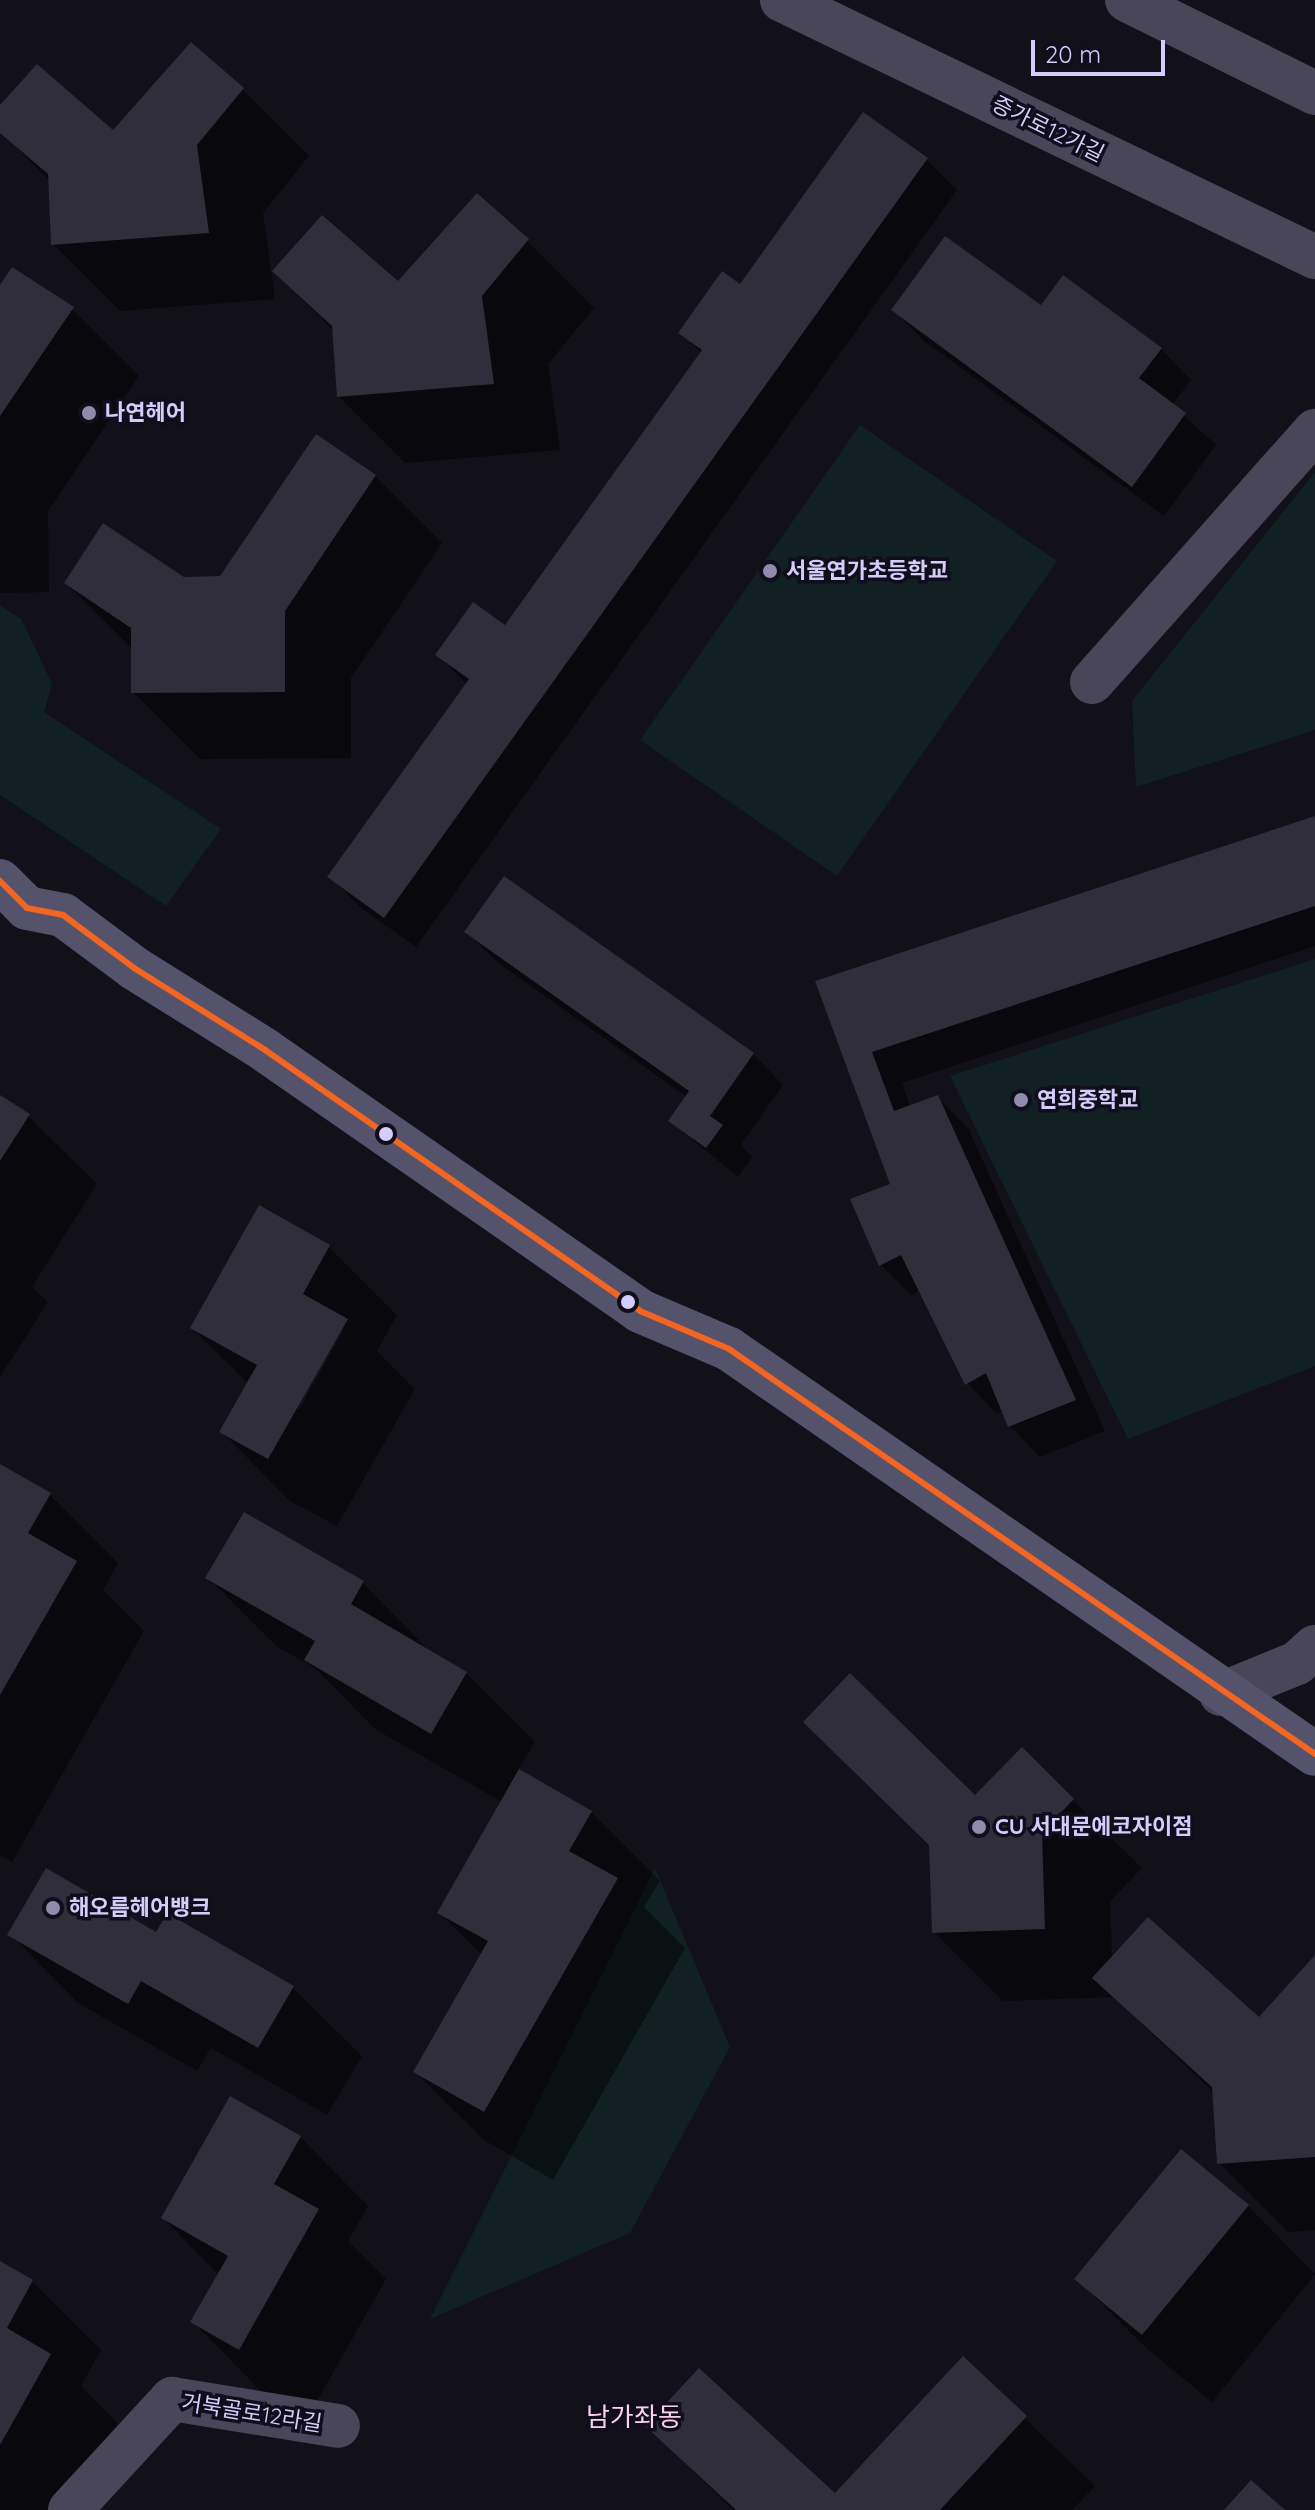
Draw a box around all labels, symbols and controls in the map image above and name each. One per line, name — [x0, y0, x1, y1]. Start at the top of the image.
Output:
scale bar — [1035, 24, 1169, 74]
text: 20 m — [1045, 39, 1101, 69]
street label: 증가로12가길 — [988, 90, 1108, 168]
place label: 나연헤어 — [105, 400, 186, 426]
marker: 나연헤어 — [80, 404, 98, 422]
place label: 서울연가초등학교 — [786, 558, 948, 584]
marker: 서울연가초등학교 — [761, 562, 779, 580]
place label: 연희중학교 — [1037, 1087, 1138, 1113]
marker: 연희중학교 — [1012, 1091, 1030, 1109]
unlabelled marker — [378, 1126, 394, 1142]
unlabelled marker — [620, 1294, 636, 1310]
place label: CU 서대문에코자이점 — [995, 1814, 1192, 1840]
marker: CU 서대문에코자이점 — [970, 1818, 988, 1836]
place label: 해오름헤어뱅크 — [69, 1895, 211, 1921]
marker: 해오름헤어뱅크 — [44, 1899, 62, 1917]
street label: 거북골로12라길 — [180, 2389, 324, 2437]
district label: 남가좌동 — [586, 2401, 682, 2433]

